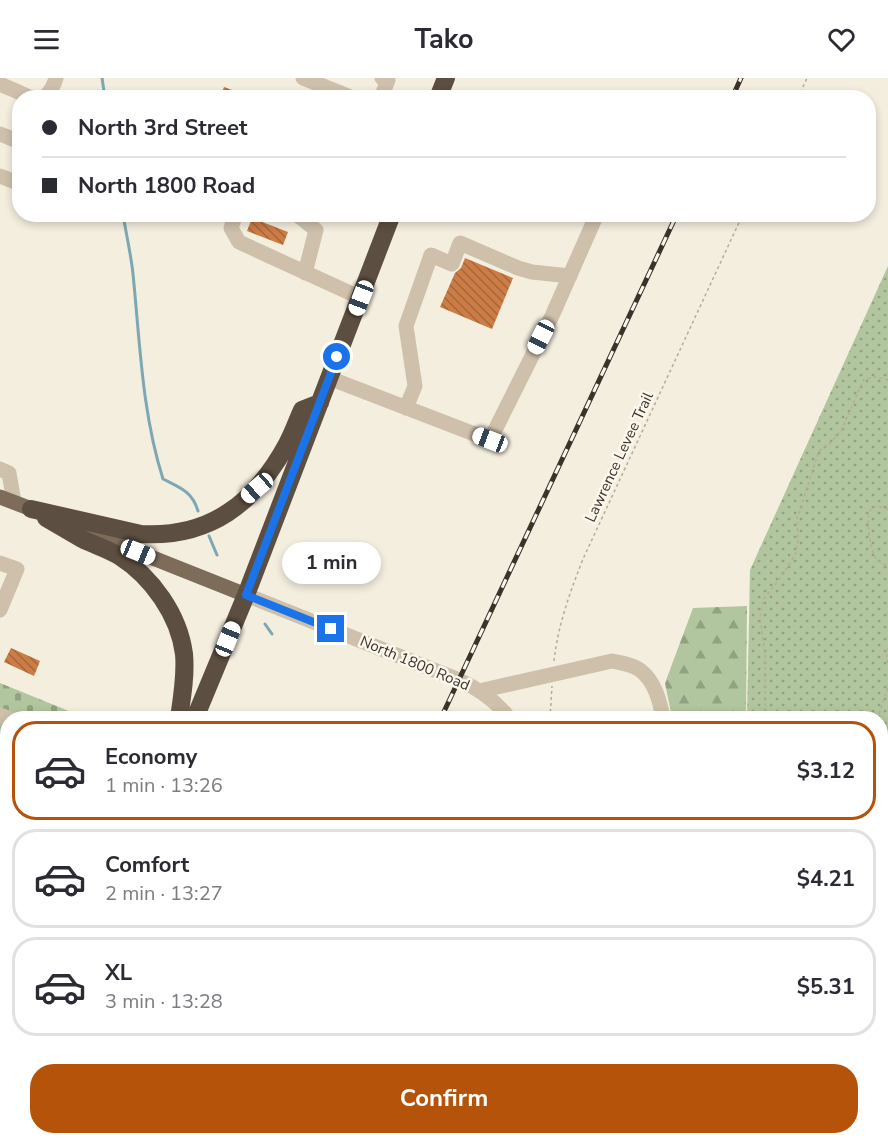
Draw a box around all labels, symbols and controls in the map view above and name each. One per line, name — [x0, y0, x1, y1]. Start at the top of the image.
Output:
text: Tako — [414, 21, 474, 58]
icon: menu — [30, 23, 63, 56]
icon: heart — [825, 23, 858, 56]
text: North 3rd Street — [78, 113, 247, 143]
text: North 1800 Road — [78, 171, 255, 201]
car — [346, 278, 376, 318]
car — [525, 317, 557, 357]
route start — [323, 343, 350, 370]
street label: Lawrence Levee Trail — [580, 388, 658, 525]
car — [470, 425, 510, 455]
car — [238, 469, 276, 507]
car — [118, 537, 158, 567]
callout: 1 min — [282, 542, 380, 584]
text: 1 min — [306, 549, 357, 576]
route end — [317, 615, 344, 642]
car — [213, 619, 243, 659]
street label: North 1800 Road — [357, 631, 473, 695]
text: Economy — [105, 742, 197, 772]
icon: car — [33, 744, 87, 798]
text: $3.12 — [797, 756, 855, 786]
text: 1 min · 13:26 — [105, 772, 223, 799]
text: Comfort — [105, 850, 189, 880]
icon: car — [33, 852, 87, 906]
text: $4.21 — [797, 864, 855, 894]
text: 2 min · 13:27 — [105, 880, 223, 907]
text: XL — [105, 958, 132, 988]
icon: car — [33, 960, 87, 1014]
text: $5.31 — [797, 972, 855, 1002]
text: 3 min · 13:28 — [105, 988, 223, 1015]
button: Confirm — [30, 1064, 858, 1133]

